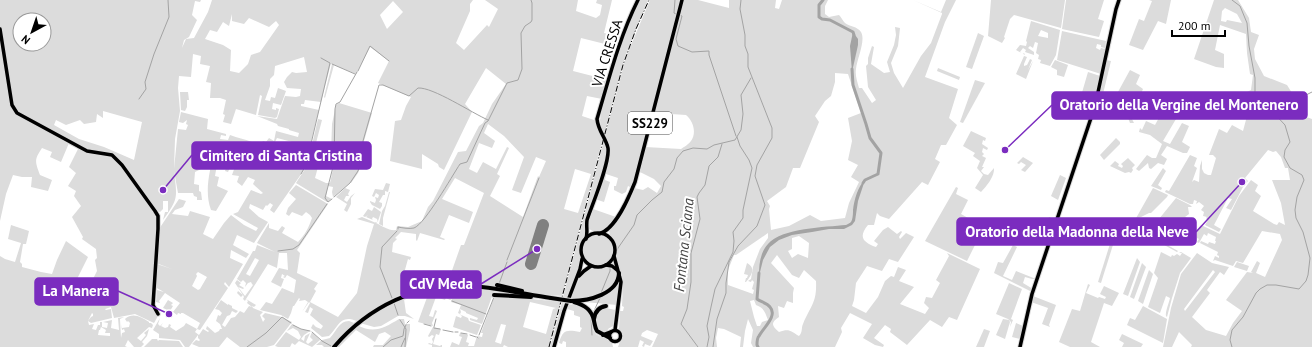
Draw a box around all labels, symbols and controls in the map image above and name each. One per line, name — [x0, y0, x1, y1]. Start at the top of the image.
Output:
north arrow — [12, 12, 52, 52]
scale bar — [1172, 12, 1225, 38]
street label: VIA CRESSA — [587, 16, 627, 90]
text: 200 m — [1178, 18, 1211, 33]
text: N — [18, 32, 33, 47]
callout: Oratorio della Vergine del Montenero — [1052, 92, 1307, 119]
text: Oratorio della Vergine del Montenero — [1060, 95, 1298, 114]
road number: SS229 — [628, 112, 672, 134]
callout: Cimitero di Santa Cristina — [192, 142, 371, 169]
text: Cimitero di Santa Cristina — [200, 146, 362, 165]
water label: Fontana Sciana — [669, 197, 698, 293]
callout: Oratorio della Madonna della Neve — [957, 218, 1196, 245]
text: Oratorio della Madonna della Neve — [965, 222, 1189, 241]
callout: CdV Meda — [401, 271, 481, 298]
text: CdV Meda — [409, 274, 473, 293]
callout: La Manera — [35, 278, 118, 305]
text: La Manera — [43, 281, 109, 300]

